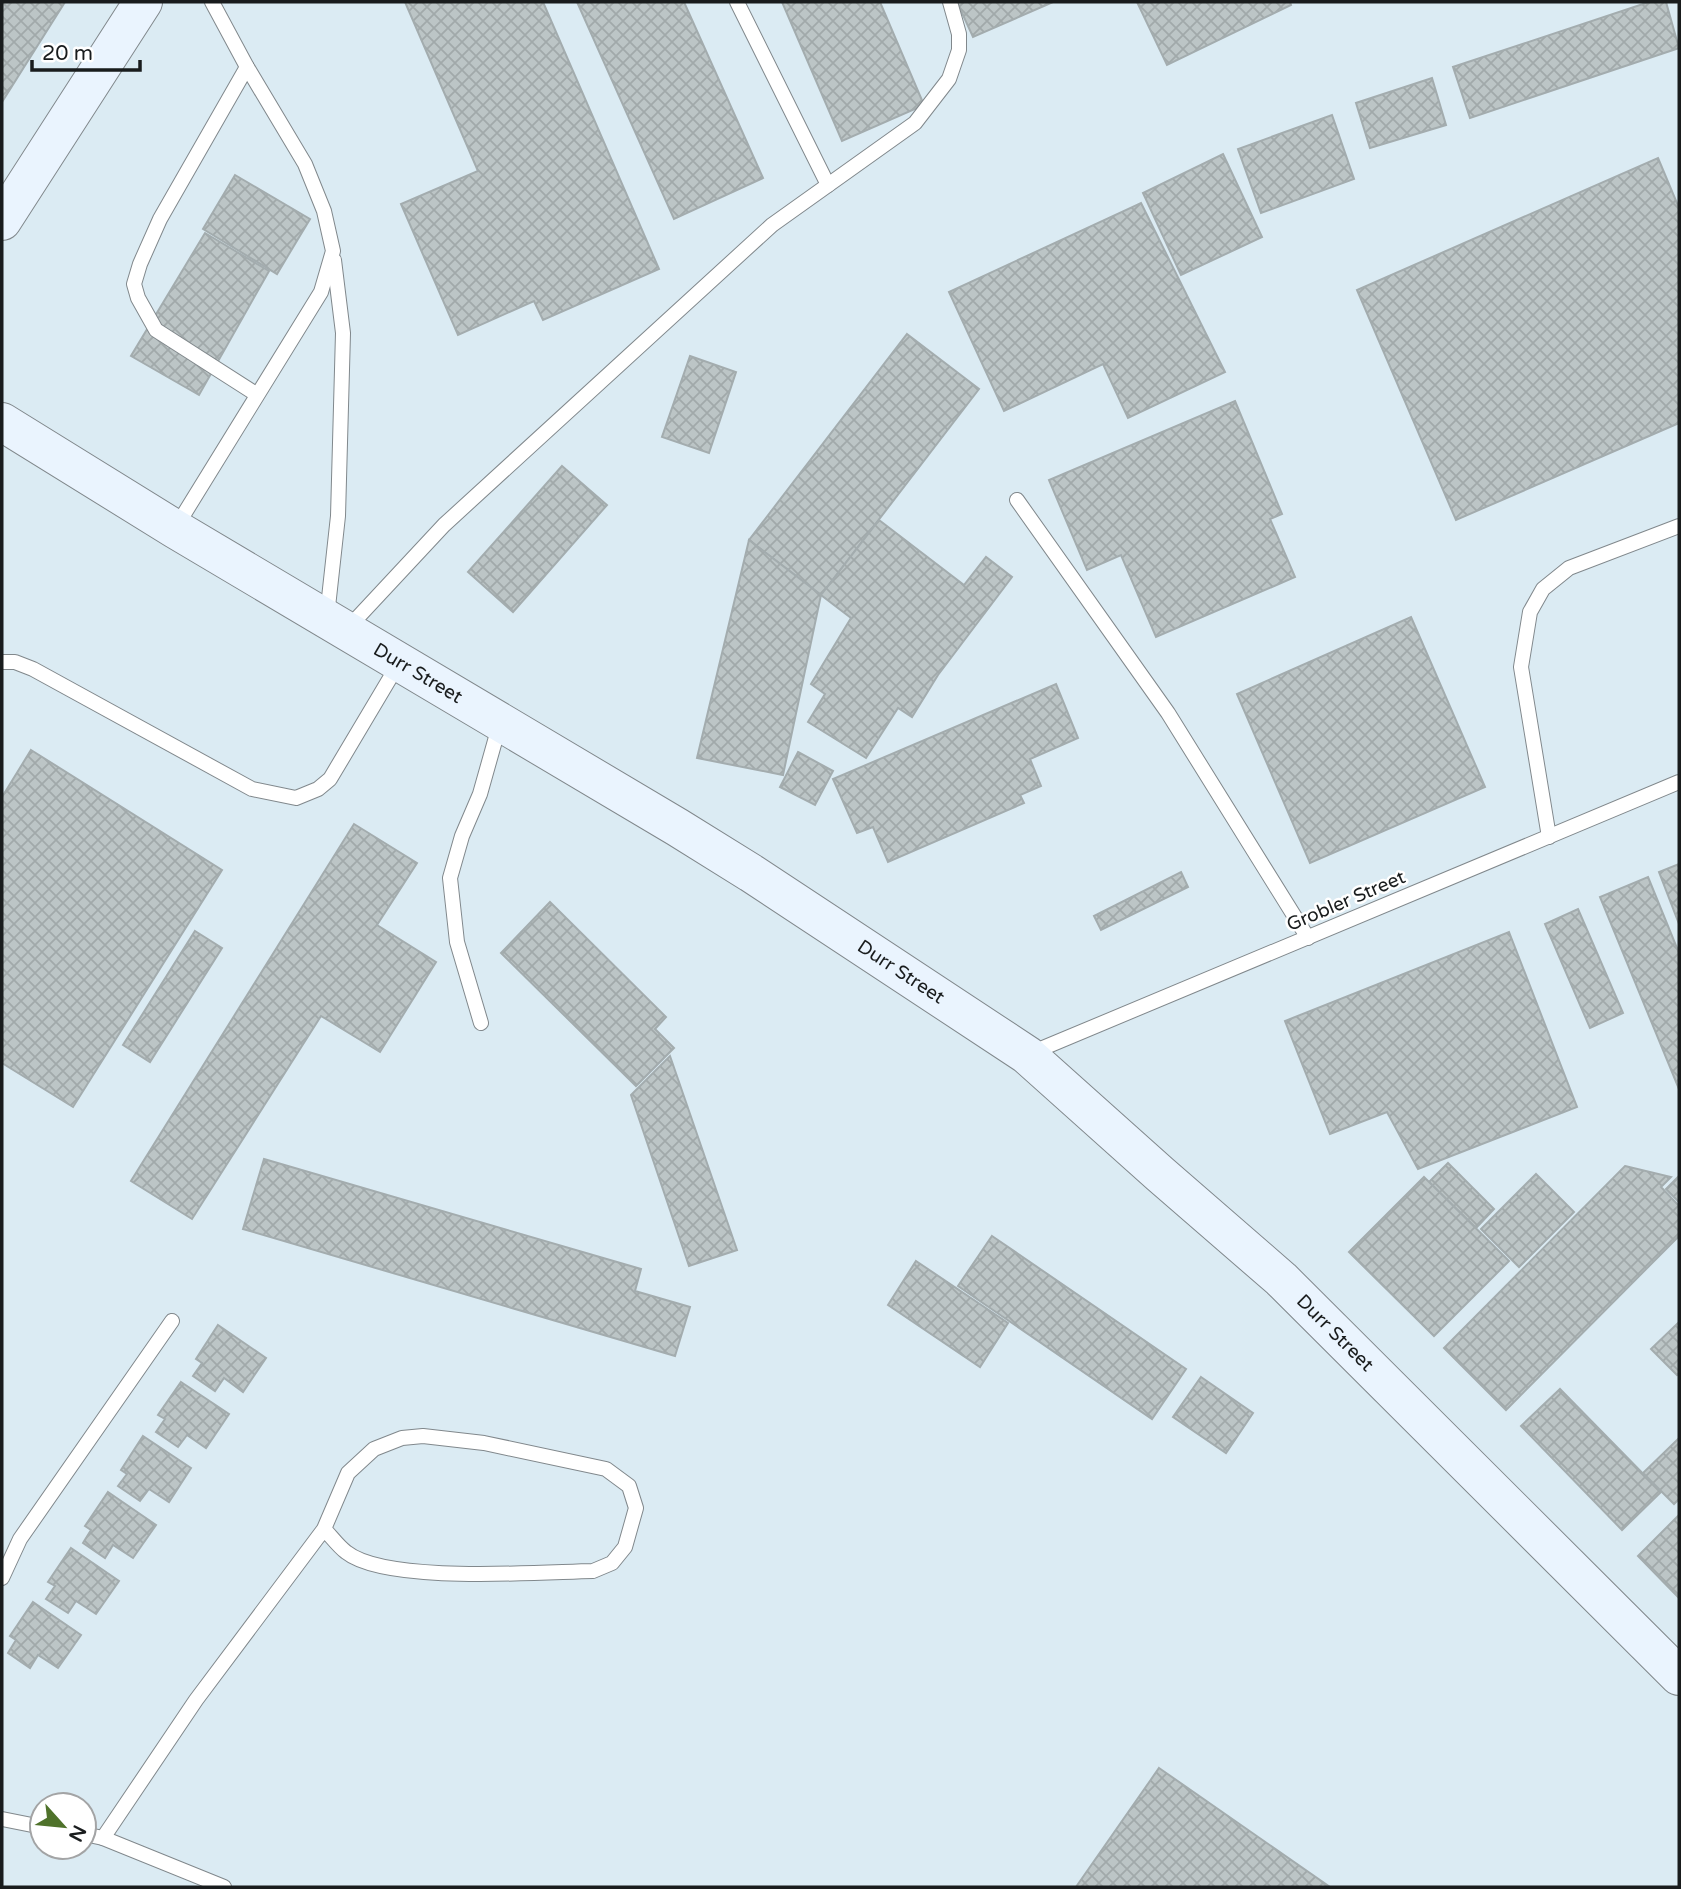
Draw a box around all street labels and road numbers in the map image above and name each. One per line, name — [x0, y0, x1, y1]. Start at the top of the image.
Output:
street label: Durr Street — [370, 638, 466, 708]
street label: Grobler Street — [1283, 866, 1409, 936]
street label: Durr Street — [853, 935, 949, 1008]
street label: Durr Street — [1292, 1290, 1378, 1376]

